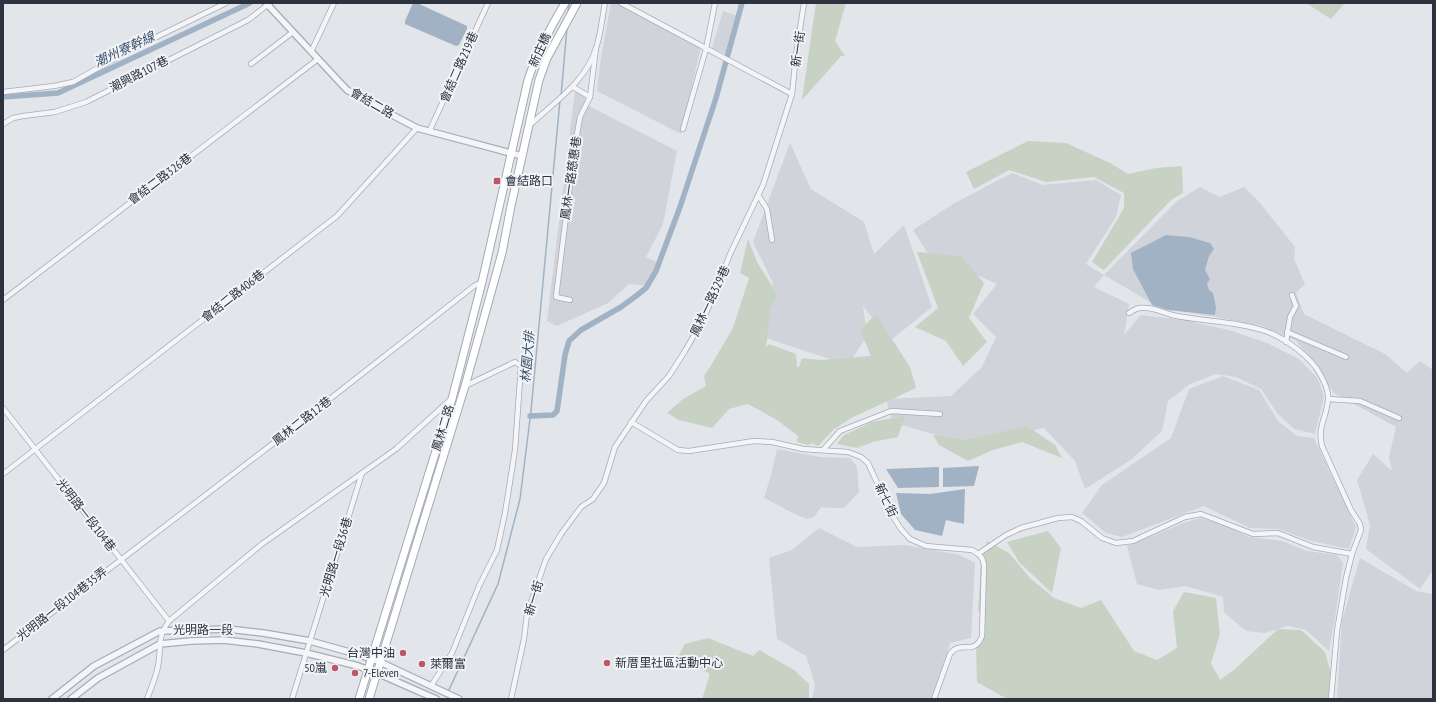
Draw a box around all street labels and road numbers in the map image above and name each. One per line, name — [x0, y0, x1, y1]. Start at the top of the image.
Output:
street label: 會結二路219巷 — [436, 29, 481, 105]
street label: 新庄橋 — [525, 30, 554, 69]
street label: 新一街 — [788, 30, 807, 68]
street label: 潮興路107巷 — [107, 52, 171, 95]
street label: 會結二路 — [348, 84, 397, 121]
street label: 鳳林一路慈惠巷 — [557, 135, 584, 221]
street label: 會結二路326巷 — [125, 150, 195, 208]
street label: 鳳林一路329巷 — [687, 263, 732, 338]
street label: 會結二路406巷 — [198, 266, 267, 325]
street label: 鳳林二路12巷 — [269, 393, 334, 448]
street label: 鳳林二路 — [428, 403, 457, 453]
street label: 光明路一段104巷 — [53, 475, 119, 554]
street label: 新七街 — [872, 480, 901, 519]
street label: 光明路一段36巷 — [316, 515, 355, 599]
street label: 光明路一段104巷35弄 — [13, 564, 110, 644]
street label: 新一街 — [521, 578, 546, 617]
street label: 光明路一段 — [173, 622, 233, 637]

